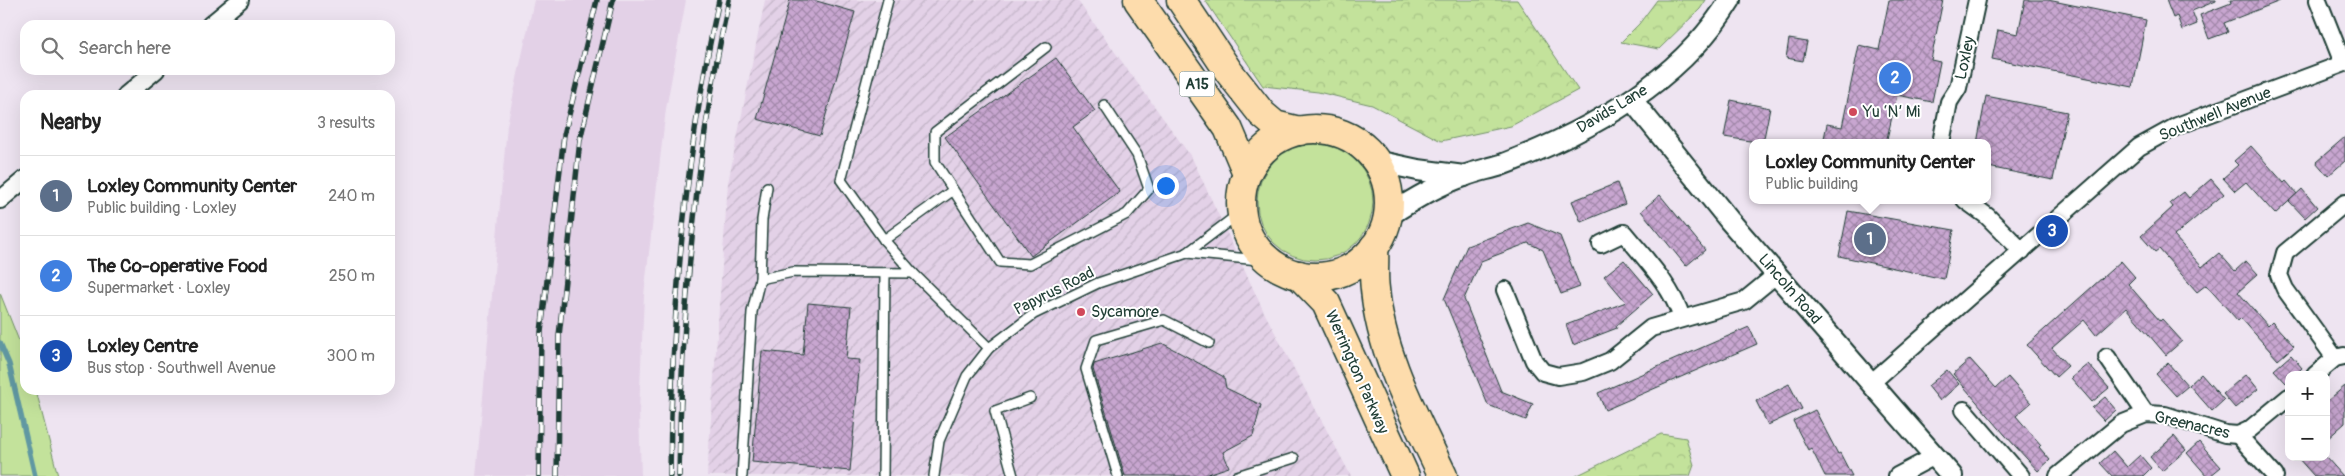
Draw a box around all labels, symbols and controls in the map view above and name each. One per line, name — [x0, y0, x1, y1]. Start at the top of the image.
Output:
search box — [20, 20, 395, 75]
icon: search — [38, 34, 66, 62]
street label: Loxley — [1951, 34, 1979, 82]
text: Search here — [78, 36, 171, 60]
pin: 2 — [1879, 59, 1911, 97]
road number: A15 — [1180, 72, 1214, 96]
street label: Davids Lane — [1573, 80, 1651, 138]
street label: Southwell Avenue — [2156, 82, 2274, 146]
place label: Yu ‘N’ Mi — [1862, 102, 1920, 122]
marker: Yu ‘N’ Mi — [1847, 106, 1859, 118]
text: Nearby — [40, 109, 101, 136]
text: 3 results — [317, 113, 375, 133]
popup — [1749, 139, 1991, 204]
text: Loxley Community Center — [1765, 150, 1975, 174]
your location — [1153, 173, 1179, 199]
text: Loxley Community Center — [87, 174, 297, 198]
text: Public building — [1765, 174, 1858, 194]
text: 1 — [53, 186, 59, 206]
text: 240 m — [328, 186, 375, 206]
text: Public building · Loxley — [87, 198, 236, 218]
pin: 3 — [2036, 212, 2068, 250]
pin: 1 — [1854, 220, 1886, 258]
street label: Lincoln Road — [1754, 250, 1826, 328]
text: The Co-operative Food — [87, 254, 268, 278]
street label: Papyrus Road — [1010, 262, 1098, 320]
text: 2 — [52, 266, 60, 286]
text: 250 m — [329, 266, 375, 286]
text: Supermarket · Loxley — [87, 278, 230, 298]
place label: Sycamore — [1091, 302, 1159, 322]
marker: Sycamore — [1075, 306, 1087, 318]
street label: Werrington Parkway — [1321, 307, 1393, 437]
text: Loxley Centre — [87, 334, 198, 358]
text: 3 — [52, 346, 60, 366]
text: 300 m — [327, 346, 375, 366]
text: Bus stop · Southwell Avenue — [87, 358, 276, 378]
map controls — [2285, 371, 2330, 461]
button: + — [2285, 371, 2330, 416]
street label: Greenacres — [2152, 407, 2232, 443]
button: − — [2285, 416, 2330, 461]

